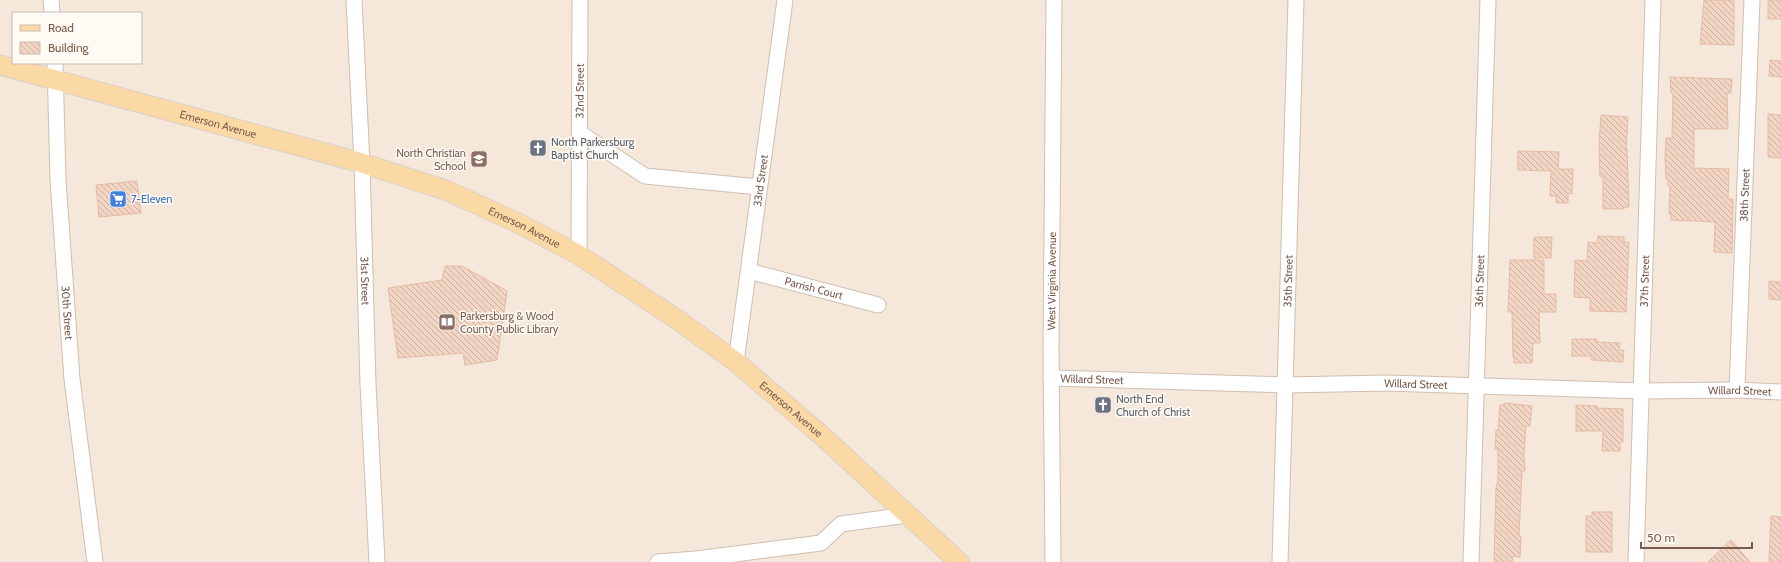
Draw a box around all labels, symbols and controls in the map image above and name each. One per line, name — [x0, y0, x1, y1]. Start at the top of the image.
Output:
legend — [12, 12, 142, 64]
text: Road — [48, 20, 74, 35]
text: Building — [48, 40, 90, 55]
street label: 32nd Street — [573, 63, 587, 118]
street label: Emerson Avenue — [178, 107, 258, 141]
place label: North Parkersburg Baptist Church — [551, 135, 635, 162]
church icon: North Parkersburg Baptist Church — [528, 138, 548, 158]
place label: North Christian School — [396, 146, 466, 173]
school or university icon: North Christian School — [469, 149, 489, 169]
street label: 33rd Street — [750, 154, 771, 207]
street label: 38th Street — [1736, 168, 1753, 222]
supermarket icon: 7-Eleven — [108, 189, 128, 209]
place label: 7-Eleven — [131, 192, 172, 206]
street label: Emerson Avenue — [486, 203, 563, 251]
street label: West Virginia Avenue — [1044, 231, 1059, 330]
street label: 35th Street — [1280, 254, 1296, 308]
street label: 36th Street — [1472, 254, 1487, 308]
street label: 37th Street — [1637, 255, 1652, 307]
street label: 31st Street — [358, 256, 373, 306]
street label: Parrish Court — [783, 274, 845, 302]
street label: 30th Street — [58, 285, 76, 340]
place label: Parkersburg & Wood County Public Library — [460, 309, 559, 336]
library icon: Parkersburg & Wood County Public Library — [437, 312, 457, 332]
street label: Willard Street — [1060, 371, 1124, 387]
street label: Willard Street — [1384, 376, 1448, 392]
street label: Emerson Avenue — [757, 378, 826, 441]
street label: Willard Street — [1708, 383, 1772, 399]
place label: North End Church of Christ — [1116, 392, 1190, 419]
church icon: North End Church of Christ — [1093, 395, 1113, 415]
scale bar — [1641, 524, 1752, 550]
text: 50 m — [1647, 530, 1675, 545]

